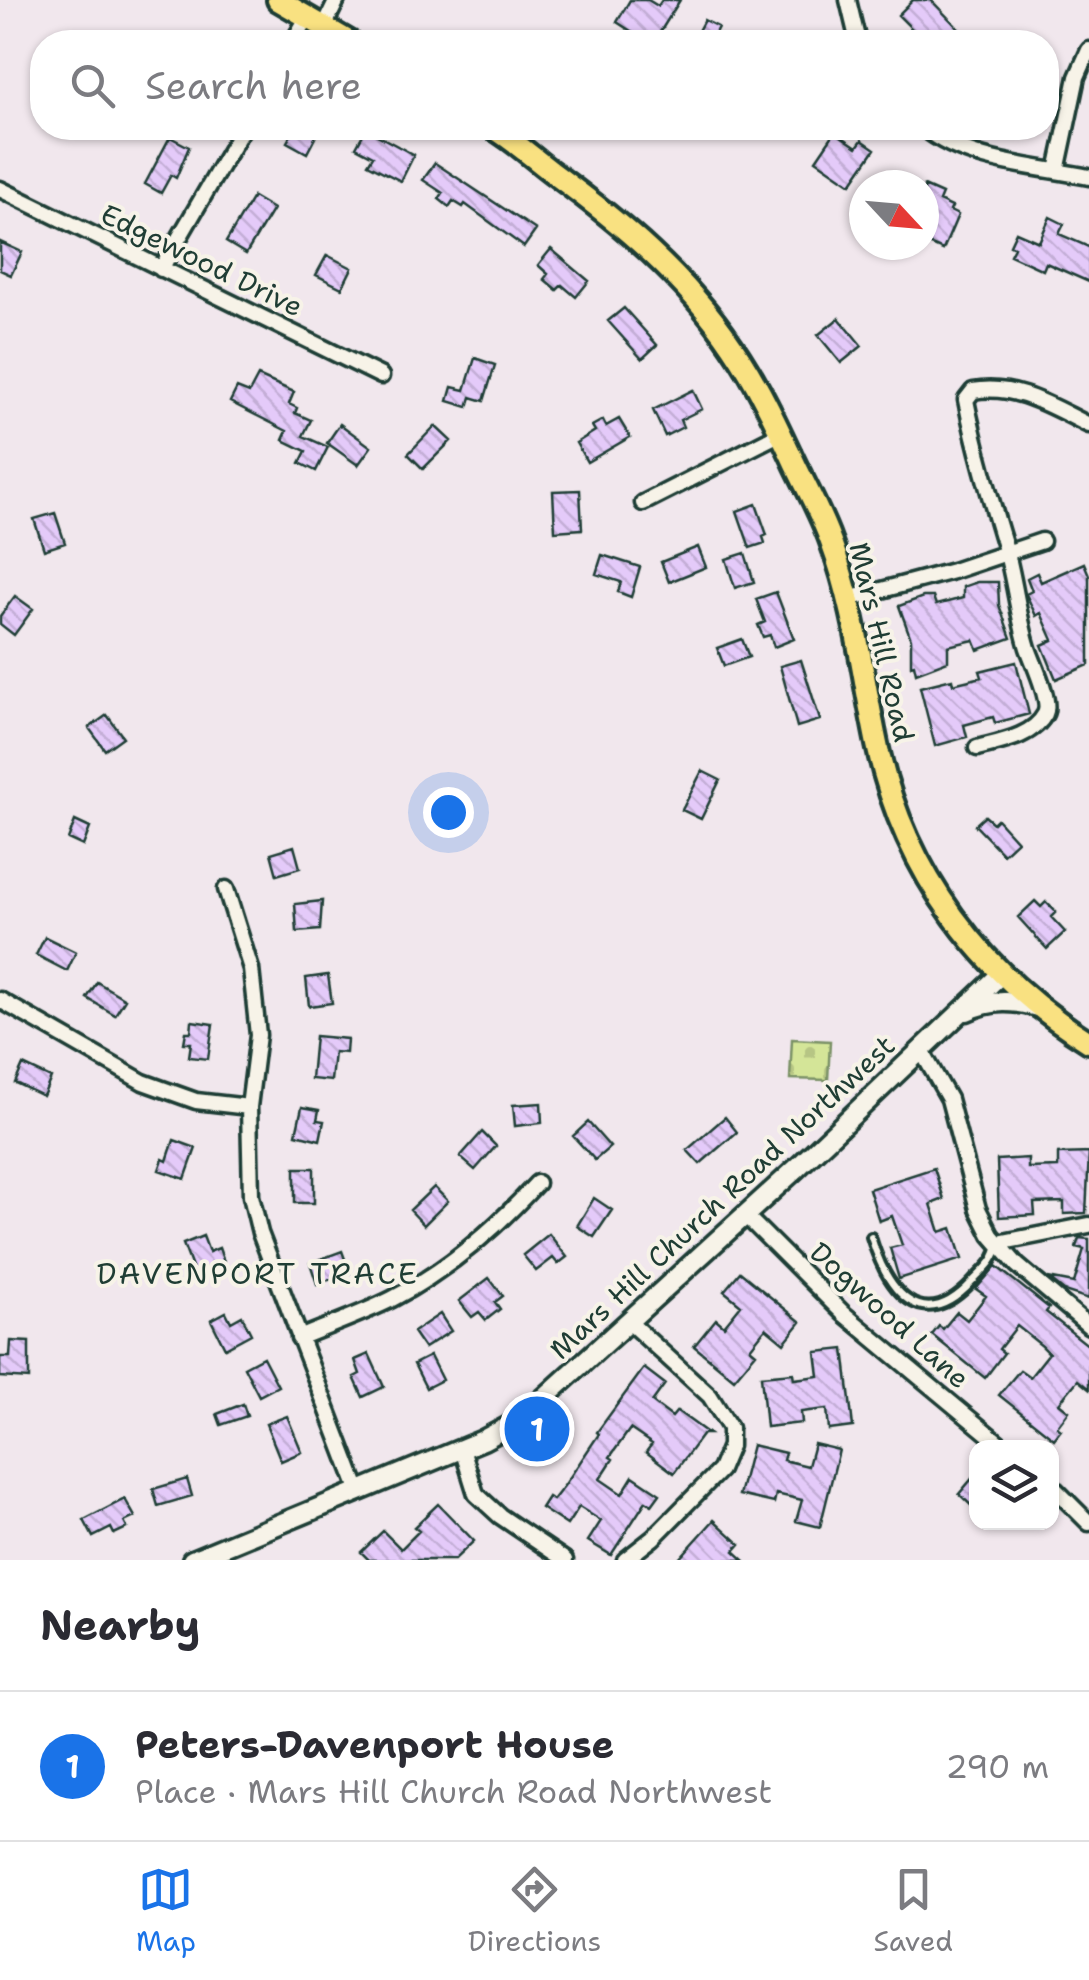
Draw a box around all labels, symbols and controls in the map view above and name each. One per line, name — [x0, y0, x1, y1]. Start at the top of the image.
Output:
search box — [30, 30, 1059, 140]
icon: search — [65, 58, 120, 113]
text: Search here — [145, 60, 362, 111]
north arrow — [849, 170, 939, 260]
street label: Edgewood Drive — [95, 195, 309, 325]
street label: Mars Hill Road — [841, 538, 923, 746]
your location — [423, 787, 474, 838]
street label: Mars Hill Church Road Northwest — [541, 1027, 903, 1367]
street label: Dogwood Lane — [802, 1233, 978, 1397]
district label: DAVENPORT TRACE — [97, 1253, 419, 1294]
pin: 1 — [504, 1392, 570, 1466]
map controls — [969, 1440, 1059, 1530]
button: layers — [969, 1440, 1059, 1530]
text: Nearby — [40, 1597, 200, 1653]
text: Peters-Davenport House — [135, 1719, 614, 1770]
text: 1 — [65, 1745, 80, 1788]
text: 290 m — [946, 1745, 1049, 1788]
text: Place · Mars Hill Church Road Northwest — [135, 1770, 772, 1813]
tab: Map — [136, 1862, 196, 1960]
tab: Directions — [468, 1862, 601, 1960]
tab: Saved — [873, 1862, 953, 1960]

